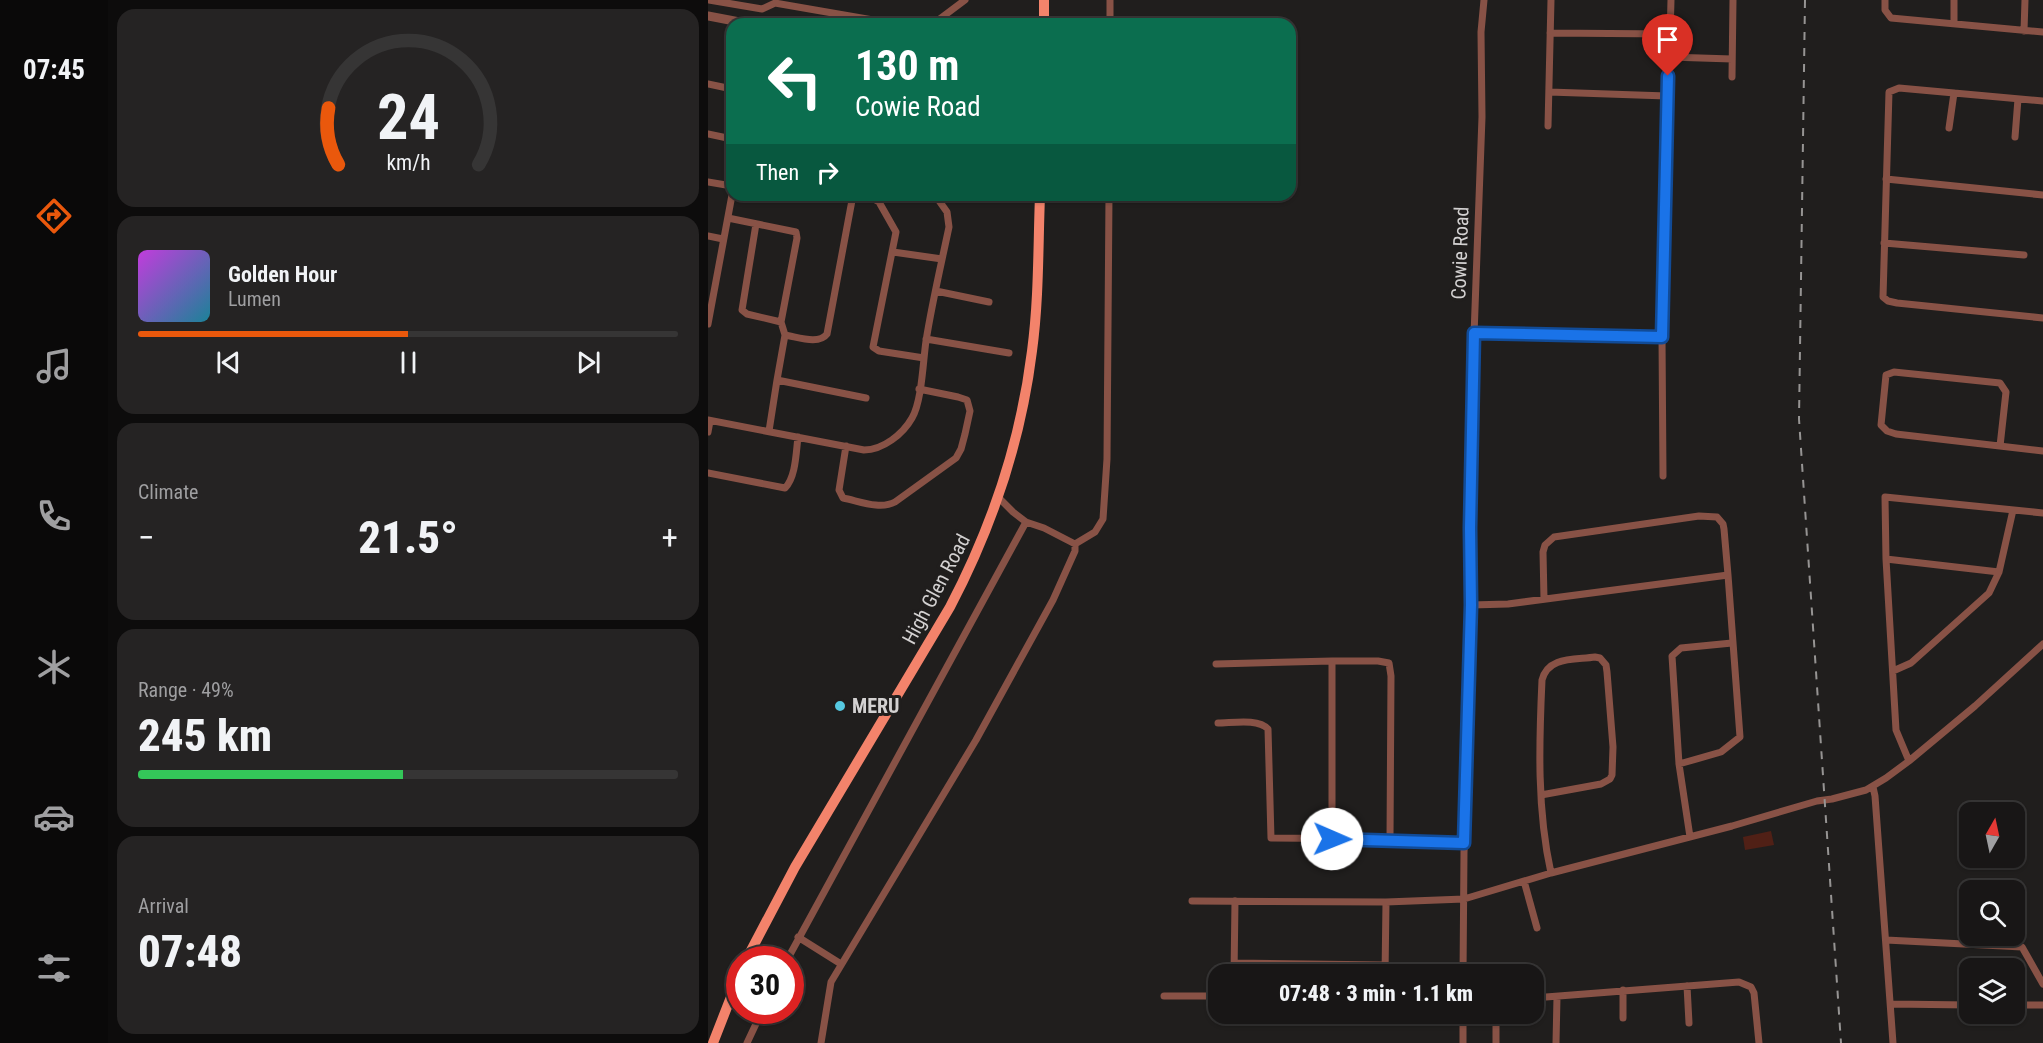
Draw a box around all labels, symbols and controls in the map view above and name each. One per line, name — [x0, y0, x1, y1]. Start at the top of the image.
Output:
pin — [1642, 14, 1693, 76]
icon: arrive — [1651, 23, 1684, 56]
text: 130 m — [855, 41, 960, 90]
icon: left — [756, 42, 834, 120]
text: 07:45 — [23, 54, 85, 86]
text: 24 — [376, 81, 440, 154]
text: Cowie Road — [855, 91, 981, 123]
text: km/h — [386, 150, 430, 175]
icon: right — [811, 156, 844, 189]
text: Then — [756, 160, 799, 185]
icon: directions — [33, 195, 75, 237]
street label: Cowie Road — [1446, 206, 1474, 300]
text: Golden Hour — [228, 262, 337, 287]
text: Lumen — [228, 287, 281, 311]
icon: music — [33, 345, 75, 387]
icon: previous — [212, 346, 245, 379]
icon: pause — [392, 346, 425, 379]
icon: next — [572, 346, 605, 379]
text: Climate — [138, 480, 198, 504]
icon: phone — [33, 495, 75, 537]
text: 21.5° — [358, 511, 458, 564]
text: − — [138, 518, 155, 557]
text: + — [662, 518, 678, 557]
street label: High Glen Road — [897, 530, 975, 648]
icon: climate — [33, 646, 75, 688]
text: Range · 49% — [138, 678, 234, 702]
place label: MERU — [852, 694, 899, 718]
marker: MERU — [833, 699, 847, 713]
text: 245 km — [138, 709, 272, 762]
icon: car — [33, 796, 75, 838]
north arrow — [1959, 802, 2025, 868]
map controls — [1959, 802, 2025, 1024]
position arrow — [1300, 807, 1364, 871]
button: search — [1959, 880, 2025, 946]
text: Arrival — [138, 894, 189, 918]
text: 07:48 — [138, 925, 242, 978]
speed limit sign: 30 — [726, 946, 804, 1024]
icon: filters — [33, 947, 75, 989]
button: layers — [1959, 958, 2025, 1024]
text: 07:48 · 3 min · 1.1 km — [1279, 981, 1473, 1006]

